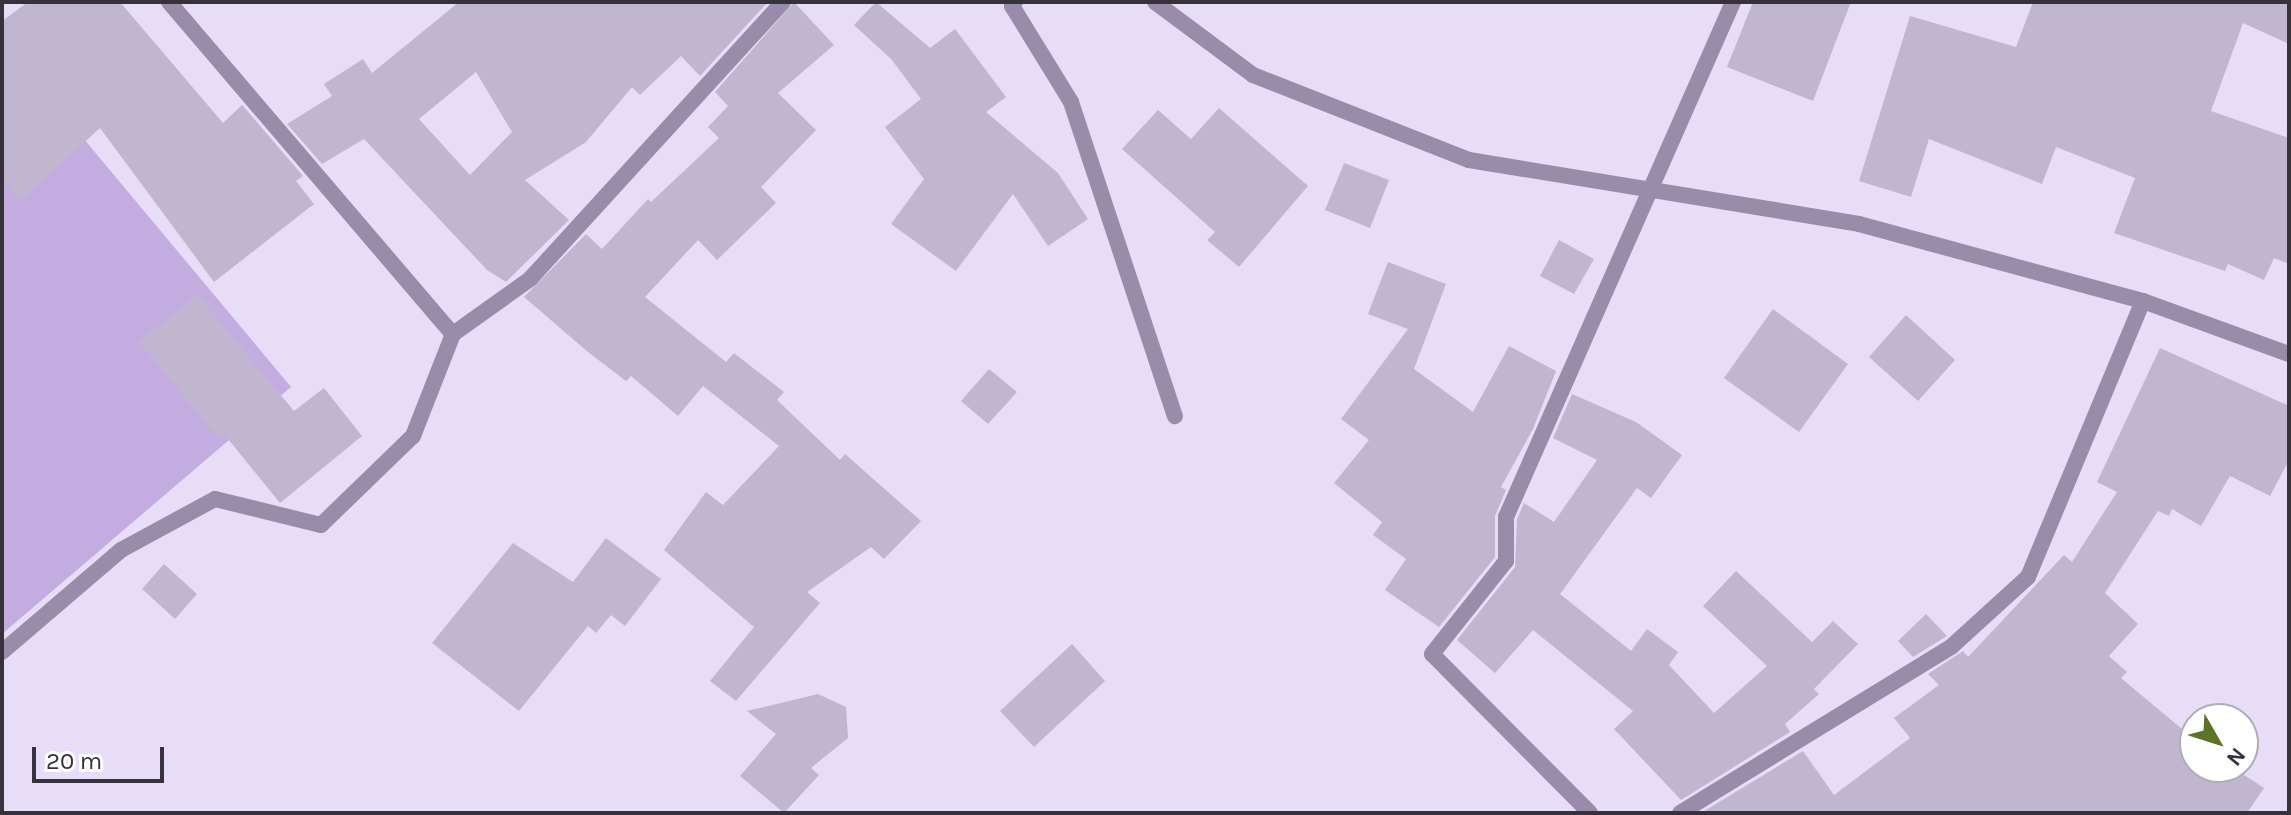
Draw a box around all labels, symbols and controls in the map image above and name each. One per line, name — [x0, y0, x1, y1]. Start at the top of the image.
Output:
north arrow — [2179, 703, 2259, 783]
scale bar — [36, 731, 168, 781]
text: N — [2221, 743, 2251, 771]
text: 20 m — [46, 747, 102, 775]

